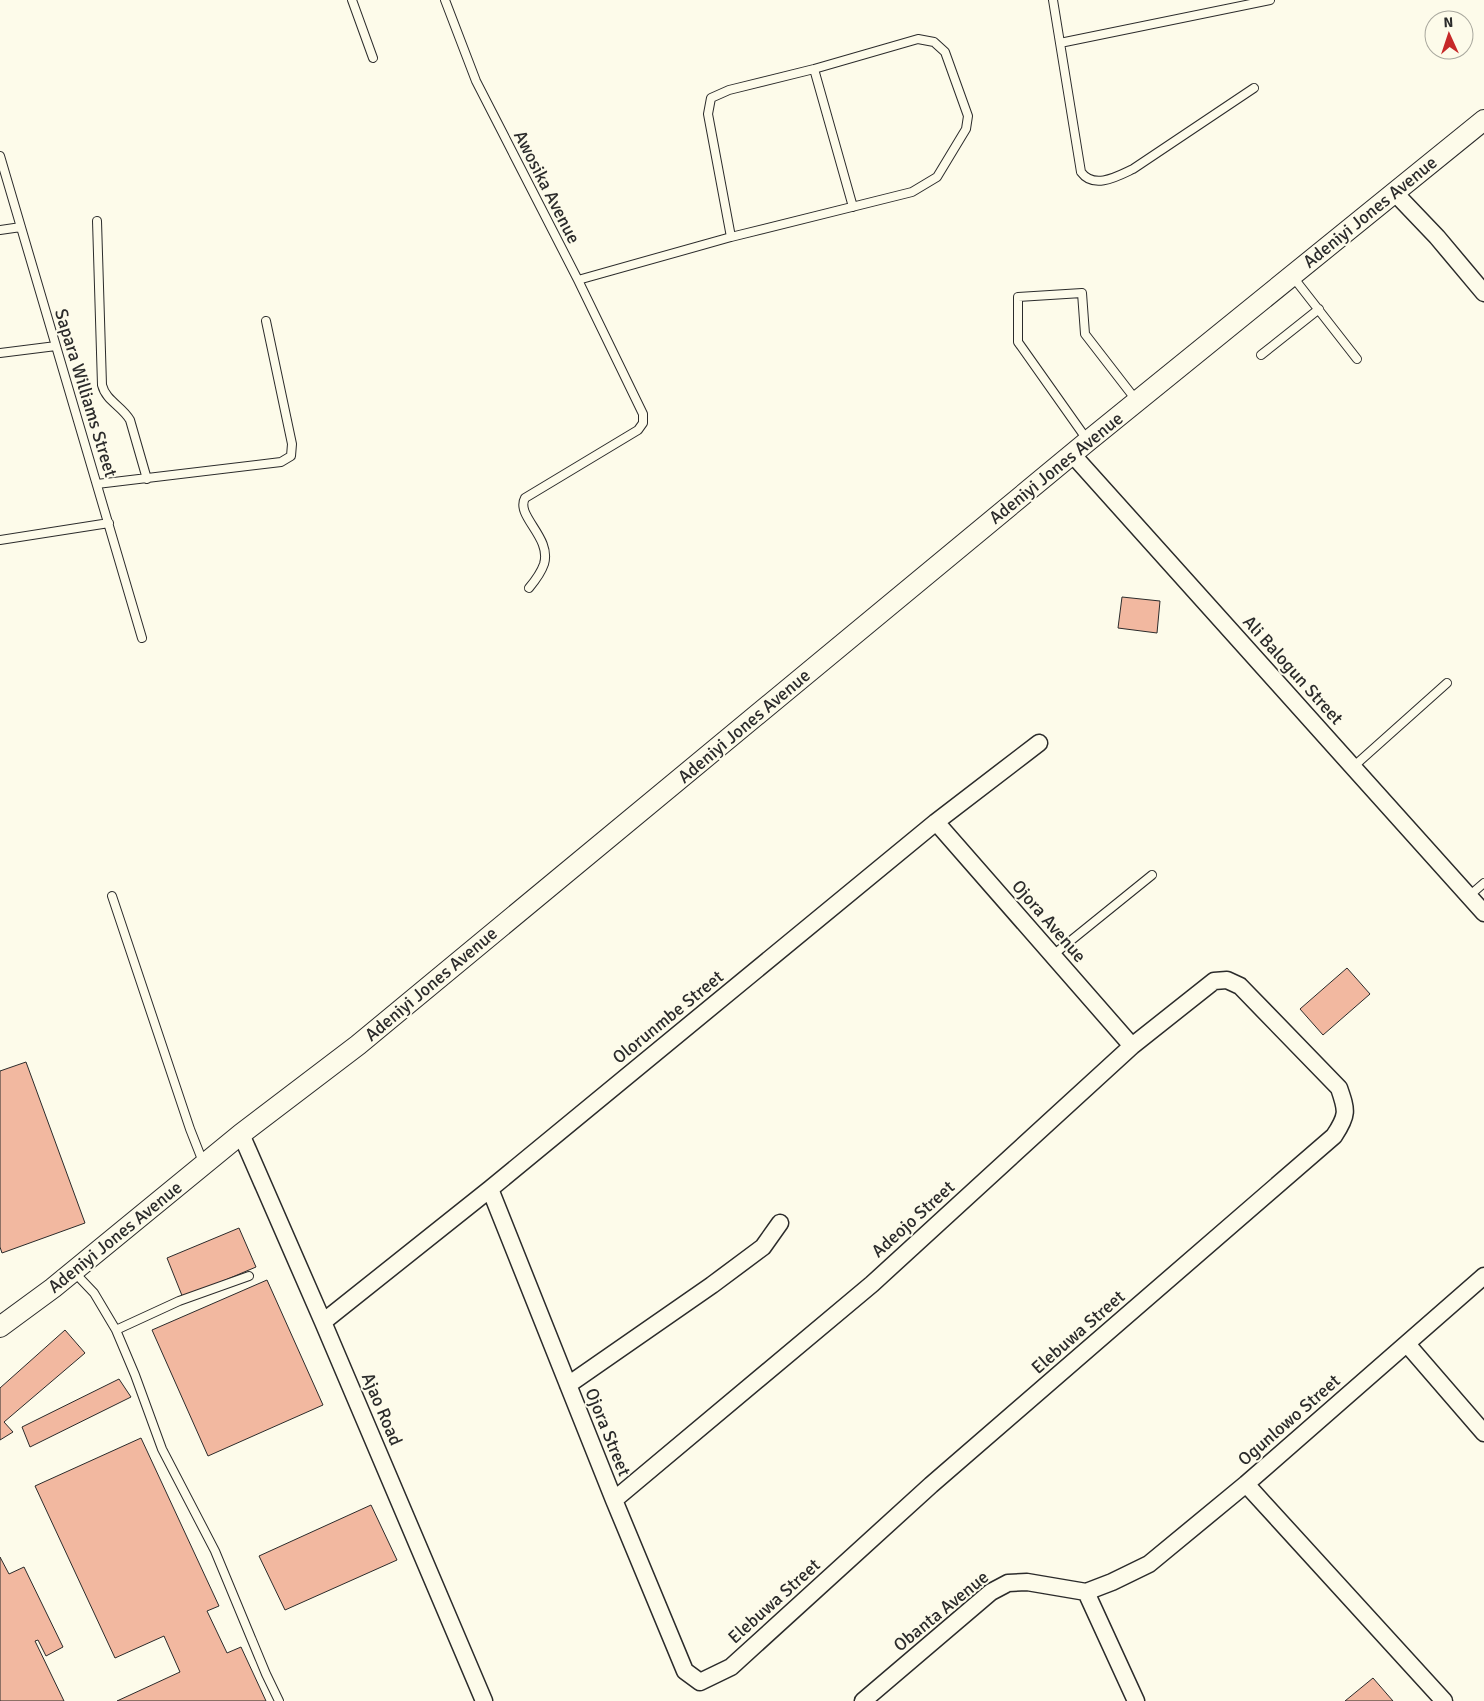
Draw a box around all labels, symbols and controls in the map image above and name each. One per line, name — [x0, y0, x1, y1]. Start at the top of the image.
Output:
north arrow — [1424, 10, 1474, 60]
text: N — [1443, 14, 1454, 31]
street label: Awosika Avenue — [509, 127, 585, 247]
street label: Adeniyi Jones Avenue — [1299, 151, 1441, 273]
street label: Sapara Williams Street — [50, 306, 122, 480]
street label: Adeniyi Jones Avenue — [985, 407, 1127, 529]
street label: Ali Balogun Street — [1238, 611, 1348, 729]
street label: Adeniyi Jones Avenue — [673, 664, 815, 788]
street label: Ojora Avenue — [1007, 875, 1091, 967]
street label: Adeniyi Jones Avenue — [360, 922, 502, 1046]
street label: Olorunmbe Street — [608, 966, 728, 1068]
street label: Adeniyi Jones Avenue — [44, 1176, 186, 1298]
street label: Adeojo Street — [867, 1176, 959, 1262]
street label: Elebuwa Street — [1027, 1285, 1129, 1379]
street label: Ajao Road — [357, 1369, 407, 1449]
street label: Ogunlowo Street — [1233, 1370, 1345, 1470]
street label: Ojora Street — [580, 1385, 636, 1479]
street label: Elebuwa Street — [723, 1554, 825, 1648]
street label: Obanta Avenue — [889, 1566, 993, 1656]

